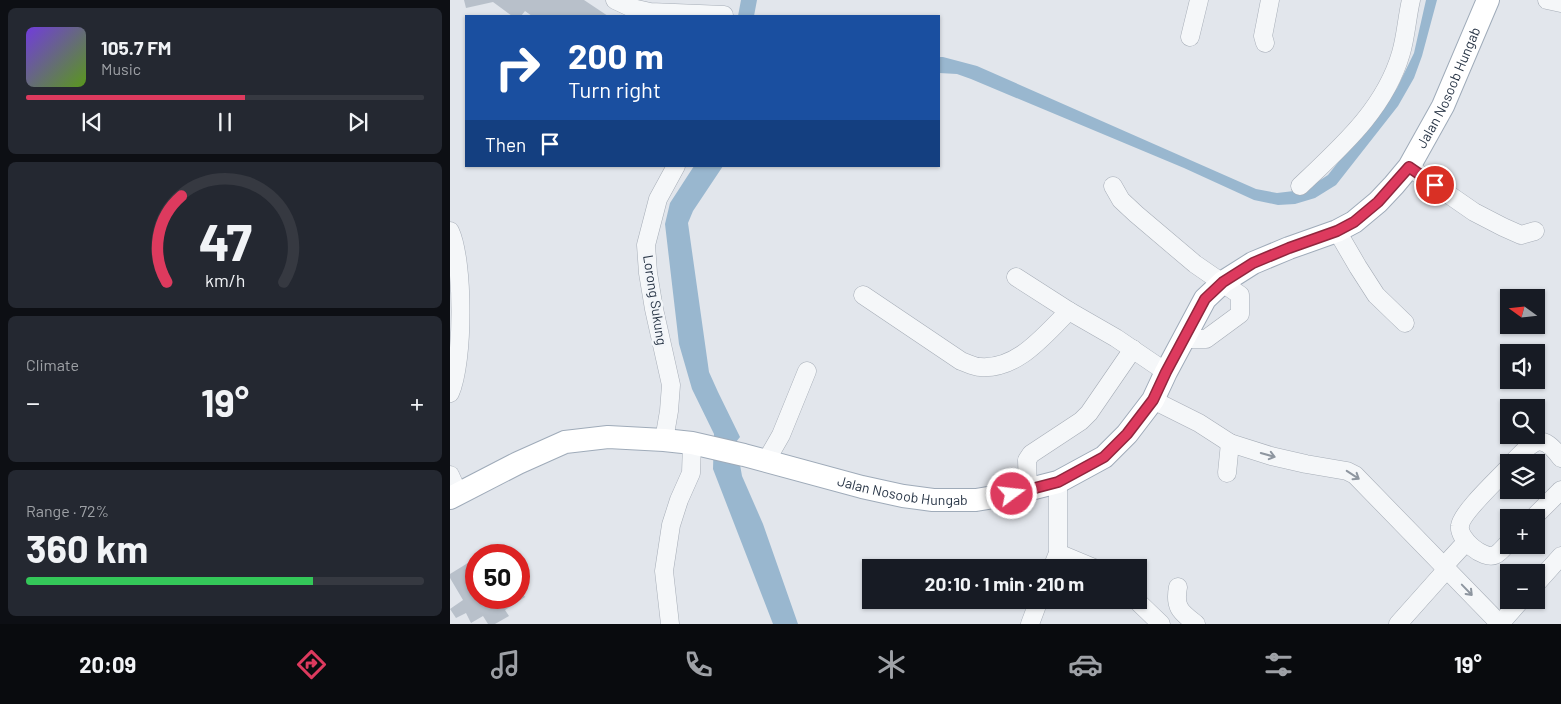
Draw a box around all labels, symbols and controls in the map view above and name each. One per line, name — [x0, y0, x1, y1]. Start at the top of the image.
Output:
street label: Jalan Nosoob Hungab — [1412, 24, 1484, 151]
text: 200 m — [568, 34, 664, 76]
icon: right — [485, 35, 550, 100]
text: 105.7 FM — [101, 36, 171, 59]
text: Music — [101, 59, 141, 78]
text: Turn right — [568, 76, 661, 102]
icon: previous — [78, 108, 106, 136]
icon: pause — [211, 108, 239, 136]
icon: next — [344, 108, 372, 136]
icon: arrive — [536, 130, 564, 158]
text: Then — [485, 133, 526, 156]
pin — [1414, 164, 1456, 206]
icon: arrive — [1421, 171, 1449, 199]
text: 47 — [198, 209, 252, 271]
street label: Lorong Sukung — [640, 253, 671, 346]
text: km/h — [205, 269, 245, 291]
north arrow — [1500, 289, 1545, 334]
map controls — [1500, 289, 1545, 609]
button: sound — [1500, 344, 1545, 389]
text: Climate — [26, 355, 79, 374]
text: 19° — [201, 379, 249, 425]
text: − — [26, 385, 40, 419]
text: + — [410, 385, 424, 419]
button: search — [1500, 399, 1545, 444]
one-way arrow — [1260, 450, 1276, 460]
button: layers — [1500, 454, 1545, 499]
position arrow — [985, 467, 1037, 519]
one-way arrow — [1346, 470, 1360, 481]
street label: Jalan Nosoob Hungab — [836, 472, 968, 508]
text: Range · 72% — [26, 501, 109, 520]
button: + — [1500, 509, 1545, 554]
text: 360 km — [26, 525, 148, 571]
speed limit sign: 50 — [465, 544, 530, 609]
button: − — [1500, 564, 1545, 609]
text: 20:10 · 1 min · 210 m — [925, 572, 1084, 595]
one-way arrow — [1461, 584, 1473, 597]
icon: directions — [294, 647, 329, 682]
icon: music — [488, 647, 523, 682]
icon: phone — [681, 647, 716, 682]
icon: climate — [874, 647, 909, 682]
icon: car — [1068, 647, 1103, 682]
icon: filters — [1261, 647, 1296, 682]
text: 20:09 — [79, 651, 136, 677]
text: 19° — [1454, 651, 1482, 677]

